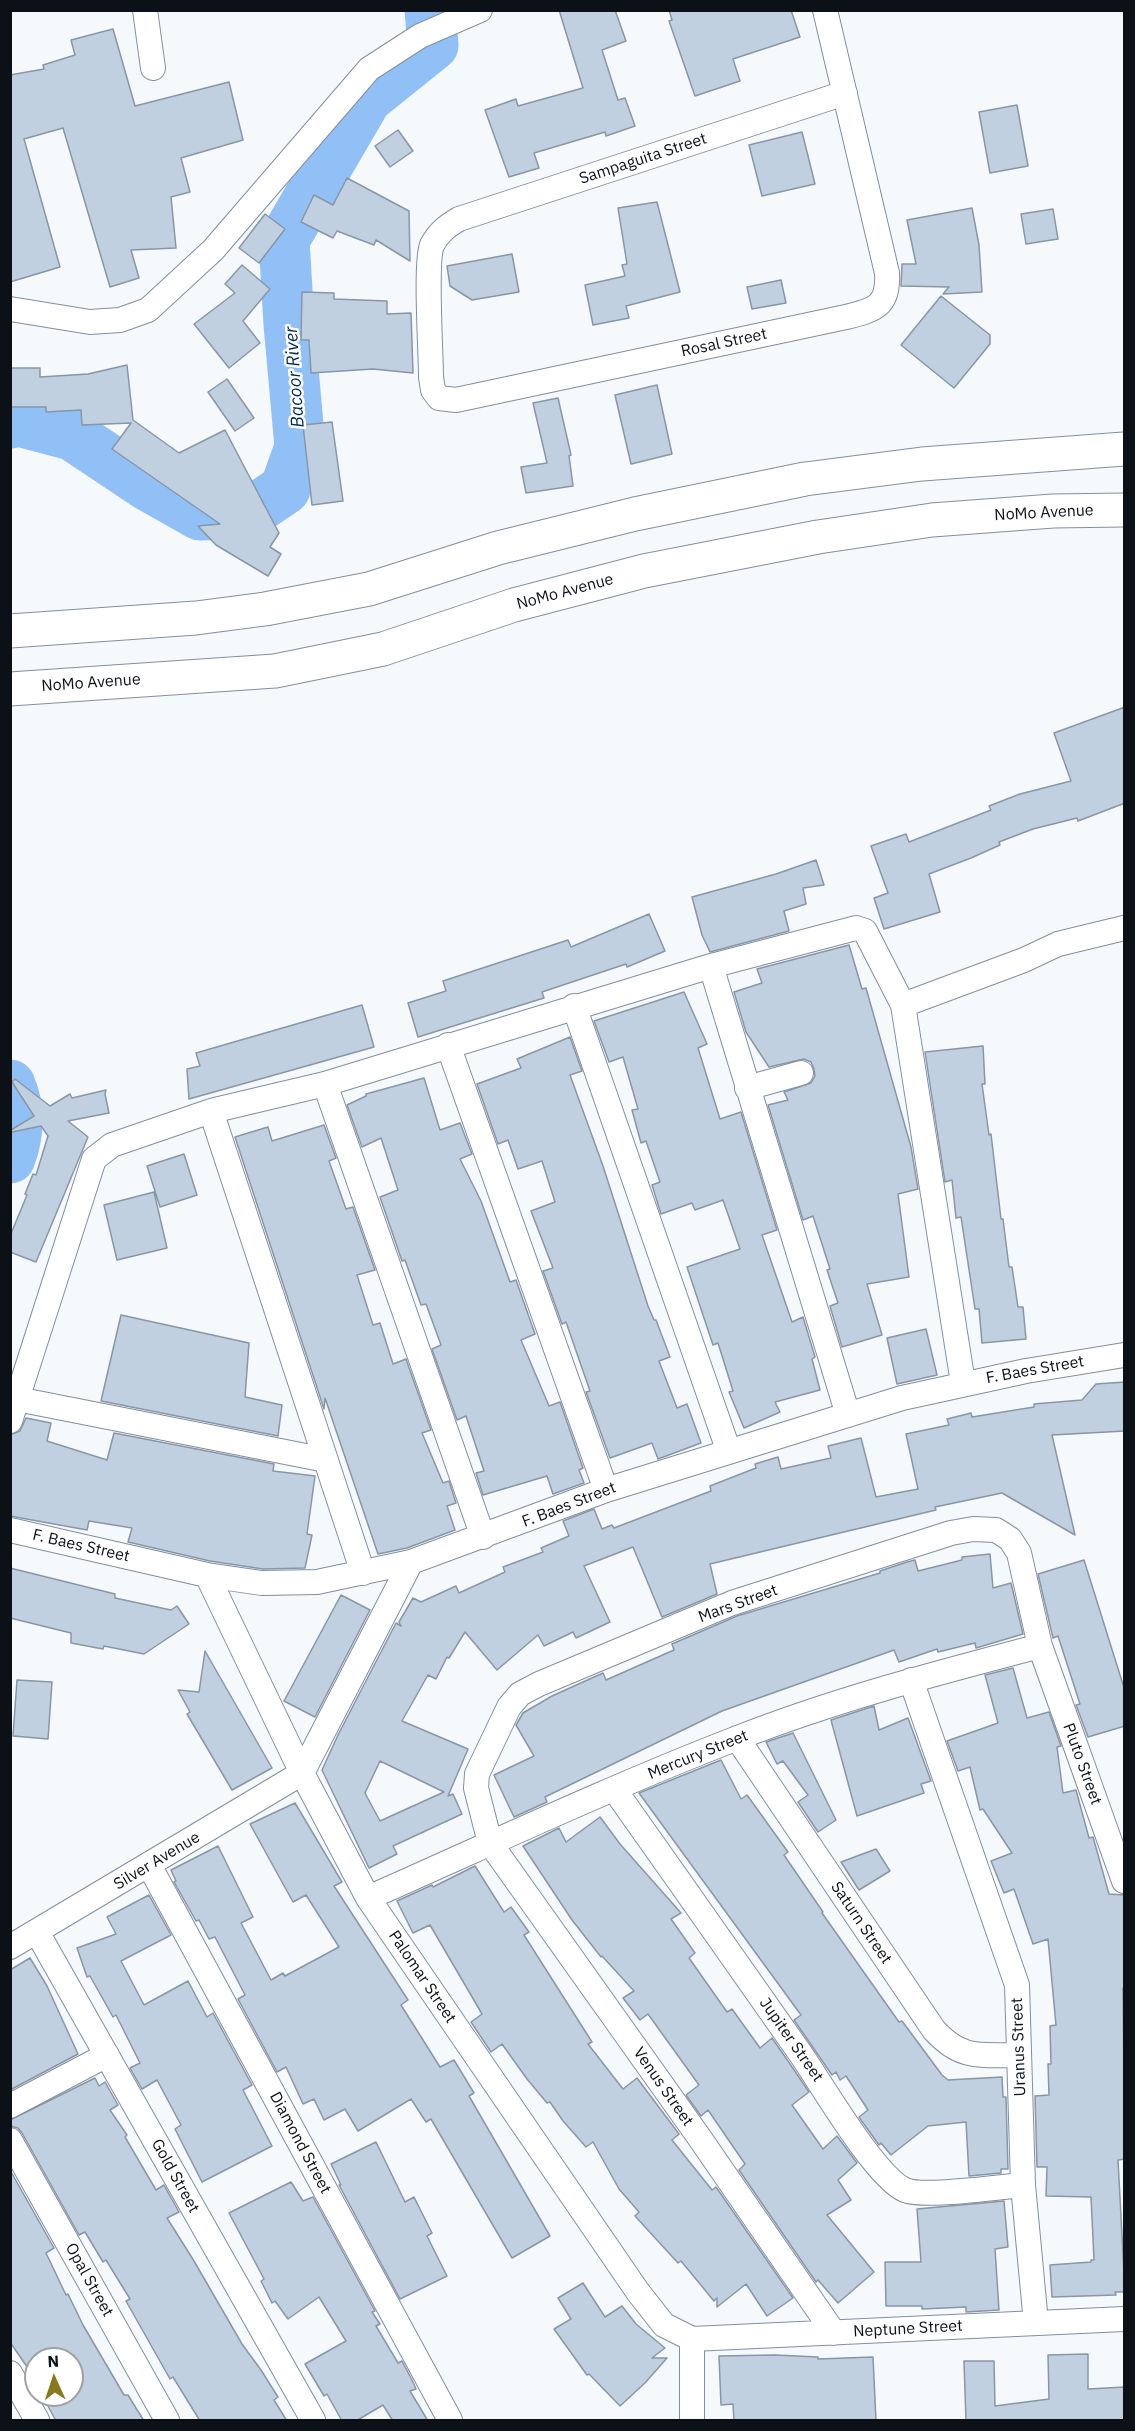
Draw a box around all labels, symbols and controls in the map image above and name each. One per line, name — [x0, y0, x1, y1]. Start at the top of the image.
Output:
street label: Sampaguita Street — [577, 129, 709, 189]
street label: Rosal Street — [679, 325, 769, 361]
water label: Bacoor River — [281, 326, 309, 428]
street label: NoMo Avenue — [994, 501, 1094, 525]
street label: NoMo Avenue — [514, 570, 616, 614]
street label: NoMo Avenue — [41, 670, 141, 696]
street label: F. Baes Street — [985, 1352, 1085, 1388]
street label: F. Baes Street — [519, 1478, 619, 1532]
street label: F. Baes Street — [31, 1526, 131, 1566]
street label: Mars Street — [696, 1581, 780, 1627]
street label: Pluto Street — [1058, 1721, 1106, 1807]
street label: Mercury Street — [645, 1726, 751, 1784]
street label: Silver Avenue — [110, 1828, 204, 1894]
street label: Saturn Street — [826, 1878, 896, 1968]
street label: Palomar Street — [384, 1927, 460, 2027]
street label: Jupiter Street — [755, 1994, 827, 2086]
street label: Uranus Street — [1008, 1997, 1030, 2097]
street label: Venus Street — [629, 2044, 697, 2130]
street label: Diamond Street — [265, 2089, 335, 2197]
street label: Gold Street — [147, 2136, 203, 2216]
street label: Opal Street — [61, 2240, 117, 2320]
street label: Neptune Street — [853, 2317, 963, 2341]
north arrow — [24, 2347, 84, 2407]
text: N — [47, 2351, 59, 2371]

